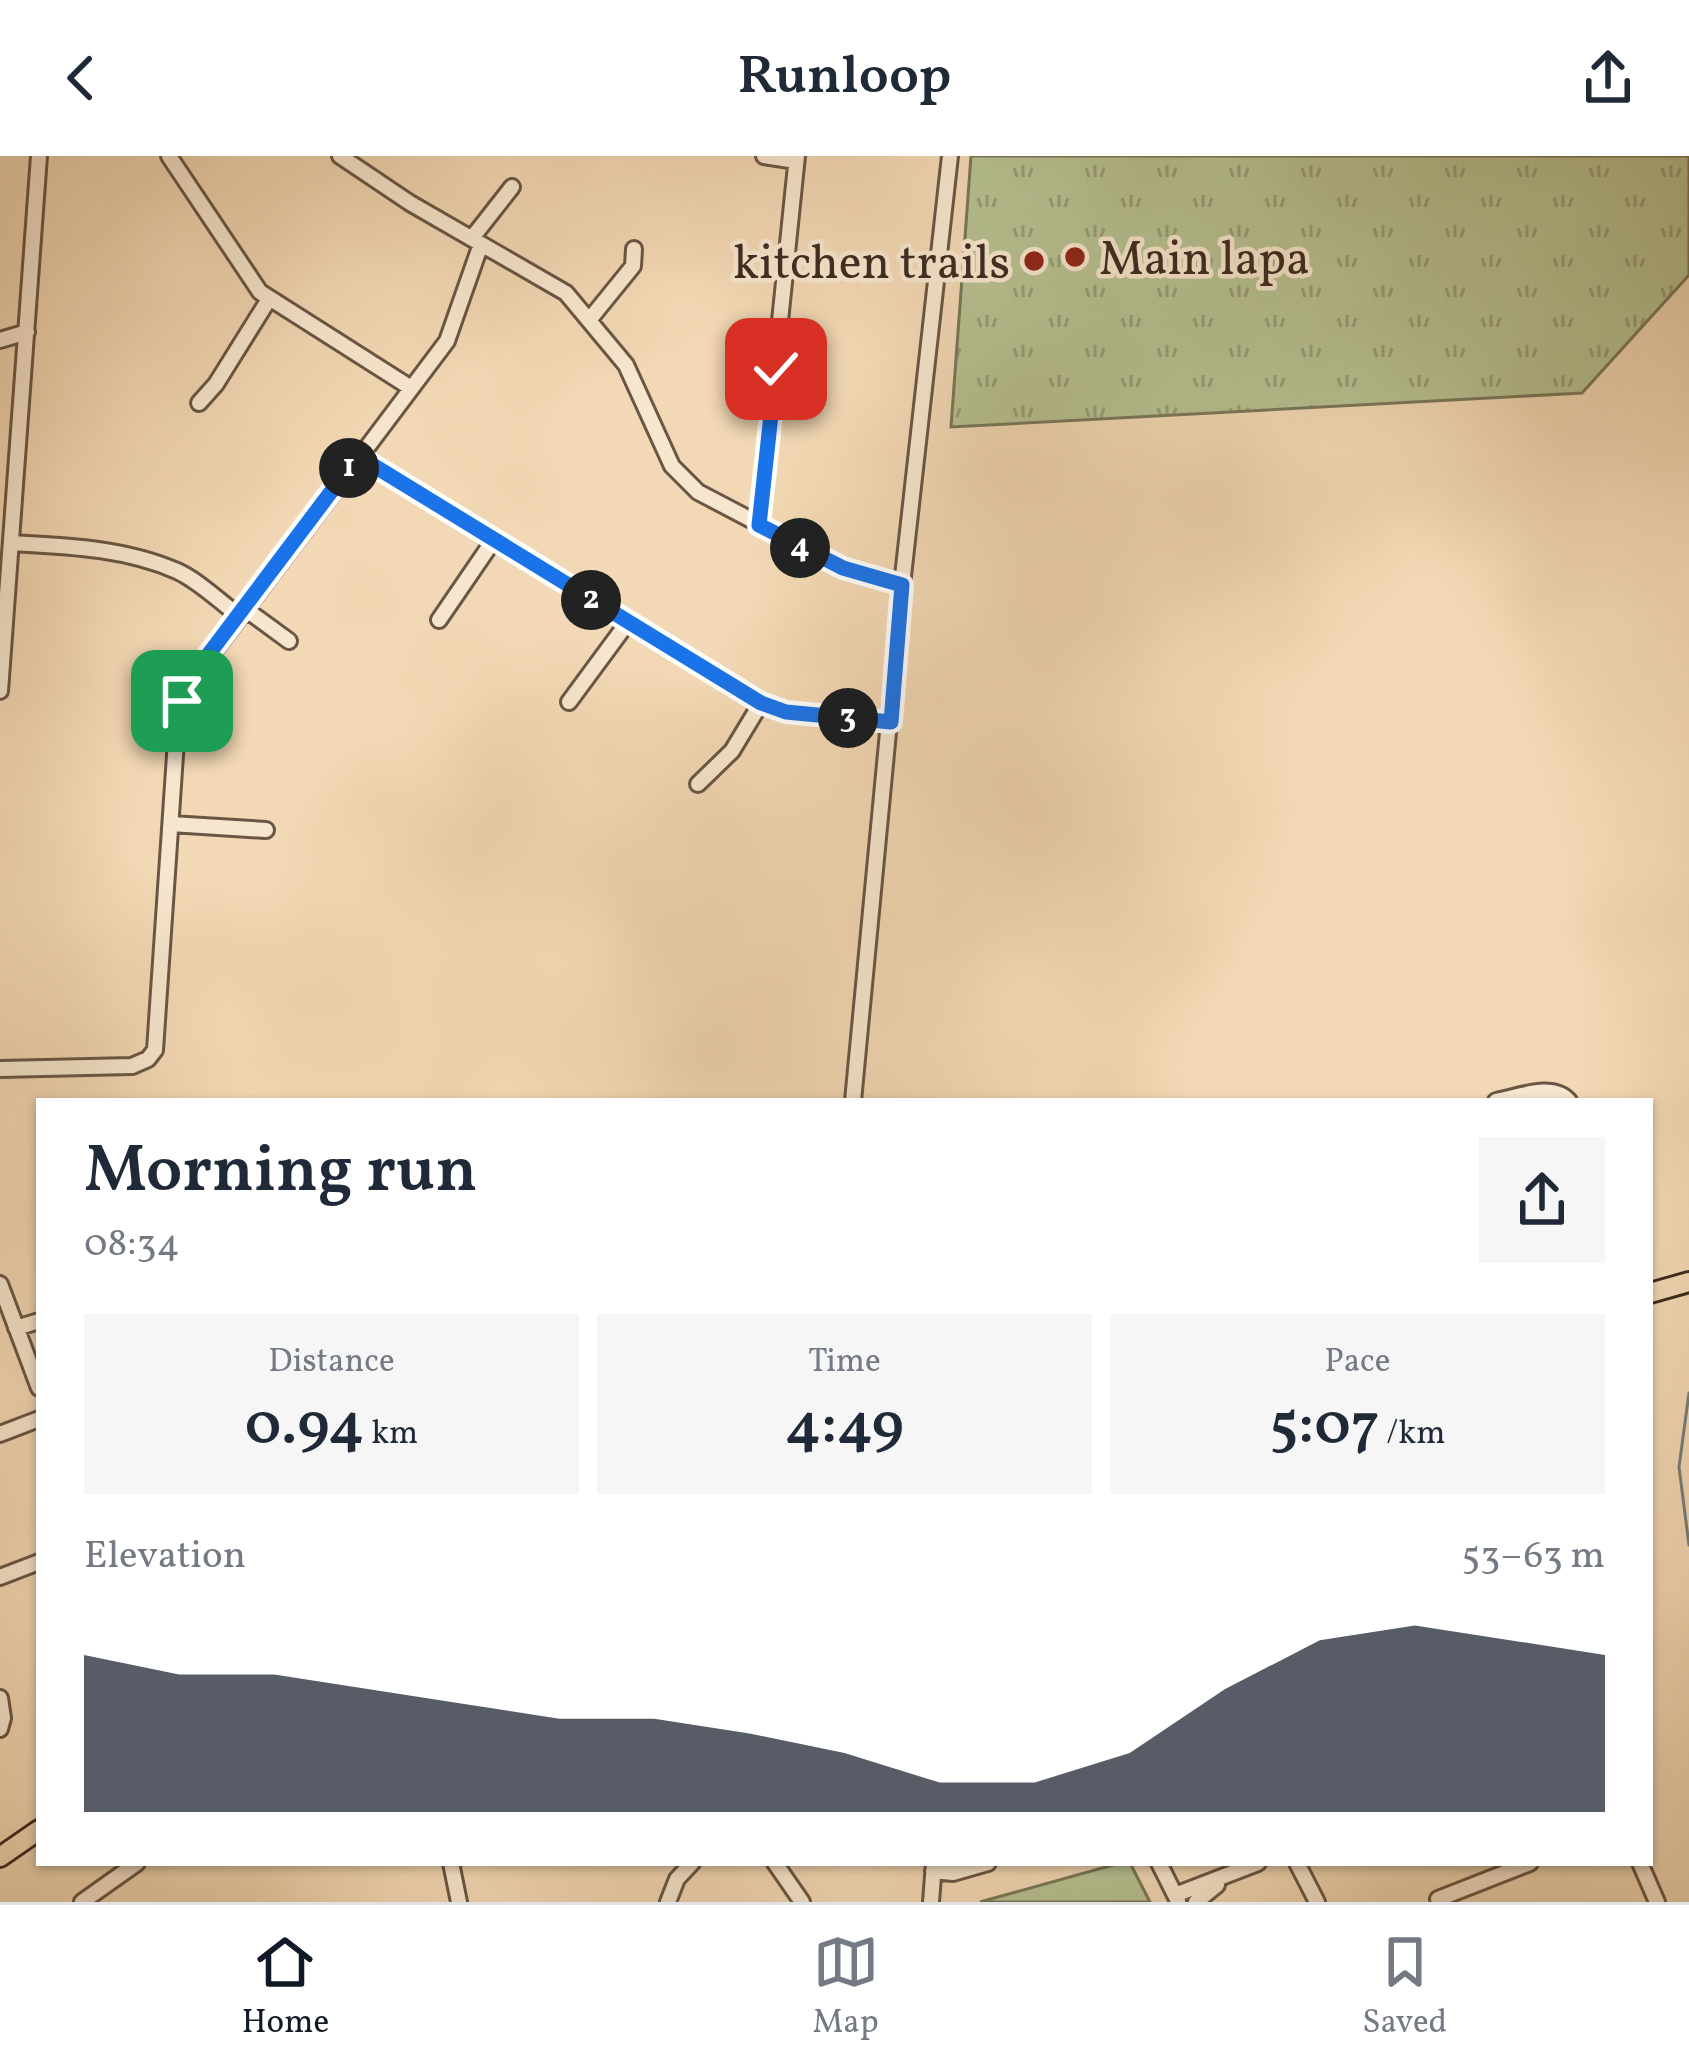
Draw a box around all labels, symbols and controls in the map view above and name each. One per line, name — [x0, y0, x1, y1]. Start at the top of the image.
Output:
text: Runloop — [738, 41, 951, 116]
icon: back — [48, 45, 114, 111]
icon: share — [1575, 45, 1641, 111]
place label: Main lapa — [1099, 228, 1310, 295]
place label: kitchen trails — [733, 232, 1010, 299]
marker: Main lapa — [1062, 244, 1088, 270]
marker: kitchen trails — [1021, 248, 1047, 274]
pin — [725, 318, 827, 420]
icon: check — [743, 336, 809, 402]
pin: 1 — [319, 438, 379, 498]
text: 1 — [342, 445, 356, 491]
pin: 4 — [770, 518, 830, 578]
text: 4 — [790, 525, 810, 571]
pin: 2 — [561, 570, 621, 630]
text: 2 — [582, 577, 600, 623]
pin — [131, 650, 233, 752]
icon: arrive — [149, 668, 215, 734]
pin: 3 — [818, 688, 878, 748]
text: 3 — [840, 695, 856, 741]
text: Morning run — [84, 1127, 477, 1219]
button: share — [1479, 1137, 1605, 1263]
text: 08:34 — [84, 1218, 180, 1272]
text: Distance — [268, 1340, 395, 1386]
text: Time — [808, 1340, 881, 1386]
text: Pace — [1325, 1340, 1391, 1386]
text: 0.94 — [245, 1386, 365, 1469]
text: 4:49 — [785, 1386, 904, 1469]
text: 5:07 — [1269, 1386, 1380, 1469]
text: km — [365, 1412, 418, 1458]
text: /km — [1380, 1412, 1446, 1458]
text: Elevation — [84, 1530, 246, 1584]
text: 53–63 m — [1461, 1530, 1605, 1584]
tab: Home — [242, 1929, 329, 2047]
tab: Map — [813, 1929, 879, 2047]
tab: Saved — [1362, 1929, 1447, 2047]

